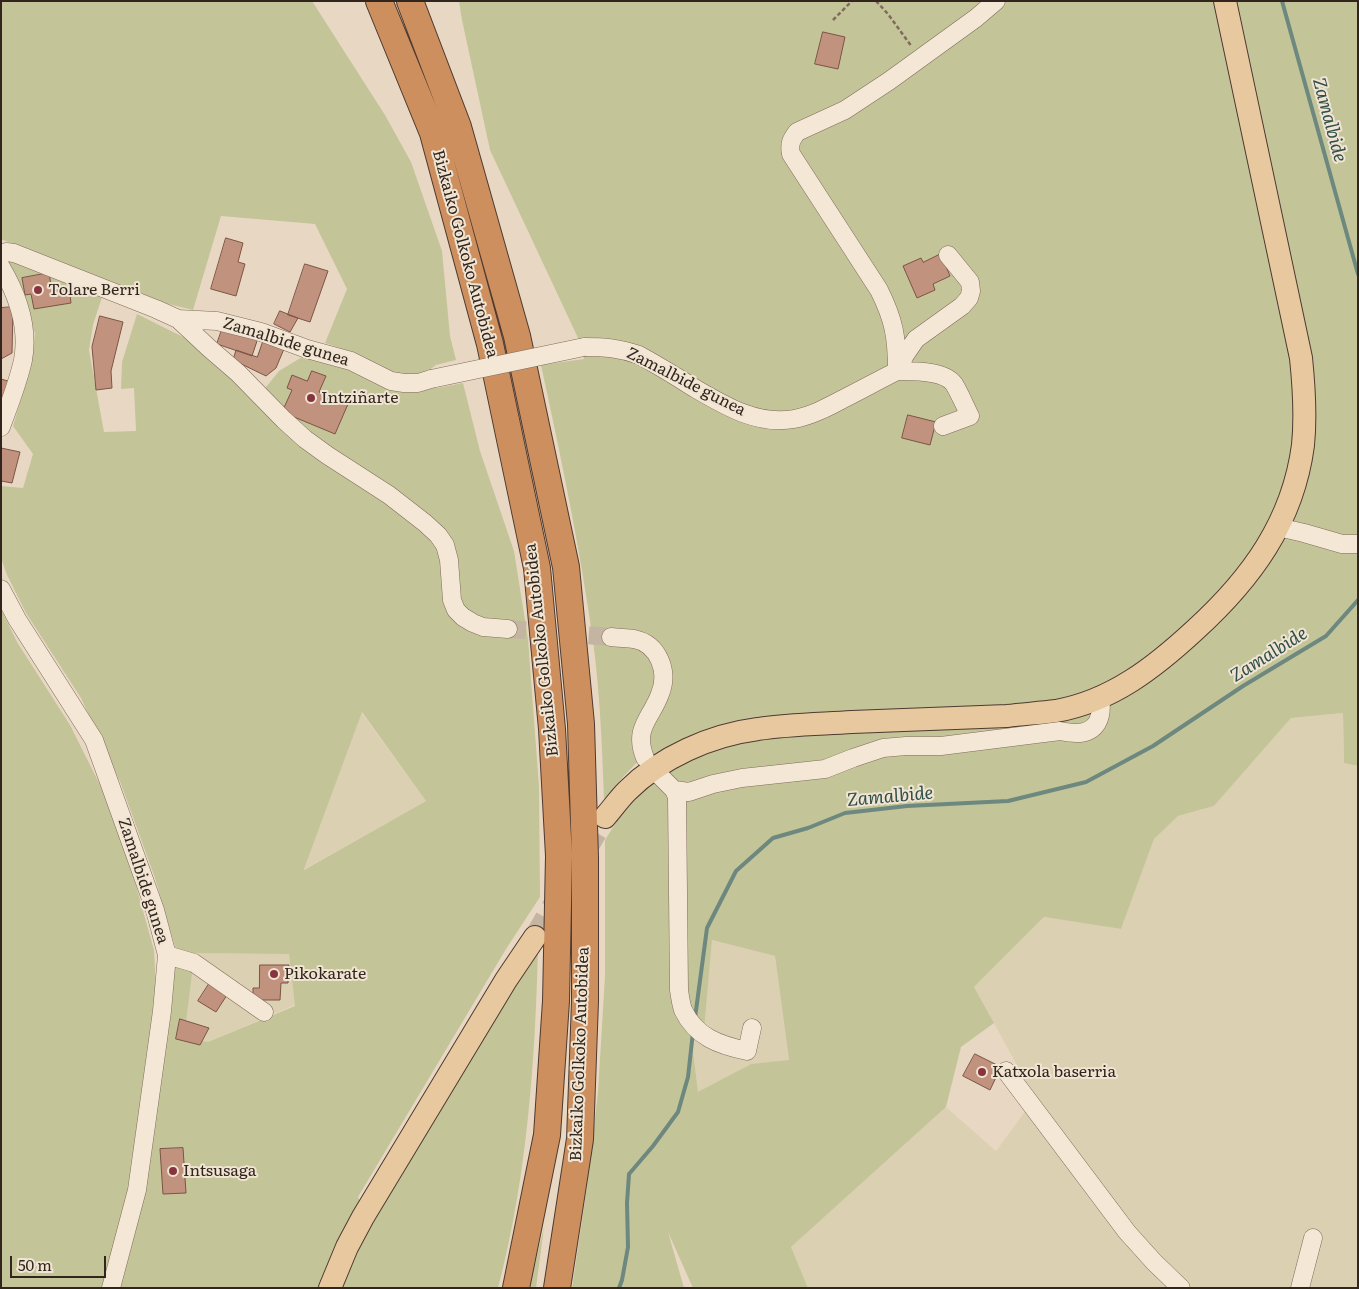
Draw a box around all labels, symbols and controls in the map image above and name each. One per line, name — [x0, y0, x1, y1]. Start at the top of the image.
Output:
water label: Zamalbide — [1307, 75, 1351, 165]
street label: Bizkaiko Golkoko Autobidea — [428, 148, 502, 360]
place label: Tolare Berri — [48, 280, 140, 300]
marker: Tolare Berri — [32, 284, 44, 296]
street label: Zamalbide gunea — [220, 314, 352, 370]
street label: Zamalbide gunea — [623, 344, 749, 420]
place label: Intziñarte — [321, 388, 399, 408]
marker: Intziñarte — [305, 392, 317, 404]
street label: Bizkaiko Golkoko Autobidea — [521, 542, 563, 758]
water label: Zamalbide — [1227, 623, 1311, 687]
water label: Zamalbide — [846, 782, 934, 812]
street label: Zamalbide gunea — [114, 816, 172, 946]
street label: Bizkaiko Golkoko Autobidea — [567, 946, 593, 1162]
place label: Pikokarate — [284, 964, 366, 984]
marker: Pikokarate — [268, 968, 280, 980]
place label: Katxola baserria — [992, 1062, 1116, 1082]
marker: Katxola baserria — [976, 1066, 988, 1078]
place label: Intsusaga — [183, 1161, 256, 1181]
marker: Intsusaga — [167, 1165, 179, 1177]
scale bar — [12, 1246, 109, 1278]
text: 50 m — [18, 1253, 52, 1276]

